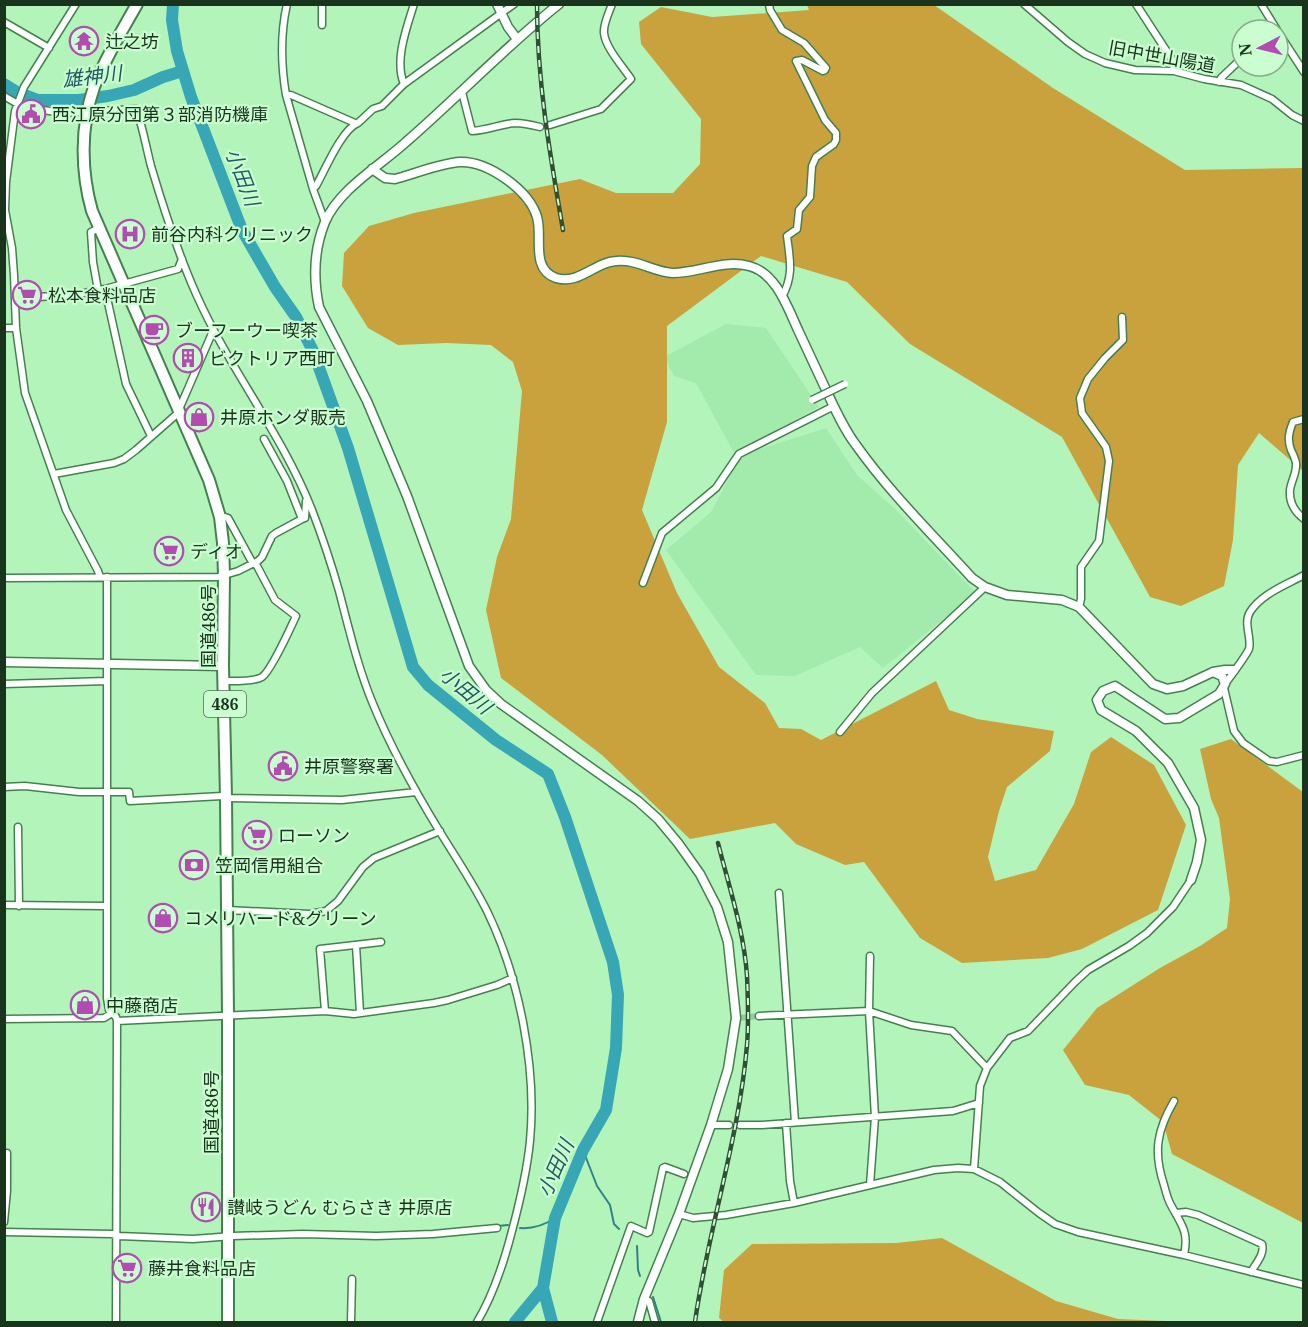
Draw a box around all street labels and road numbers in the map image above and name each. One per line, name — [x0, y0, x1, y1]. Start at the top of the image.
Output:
street label: 旧中世山陽道 — [1107, 35, 1217, 77]
street label: 国道486号 — [196, 584, 220, 668]
road number: 486 — [204, 691, 246, 717]
street label: 国道486号 — [199, 1070, 223, 1154]

